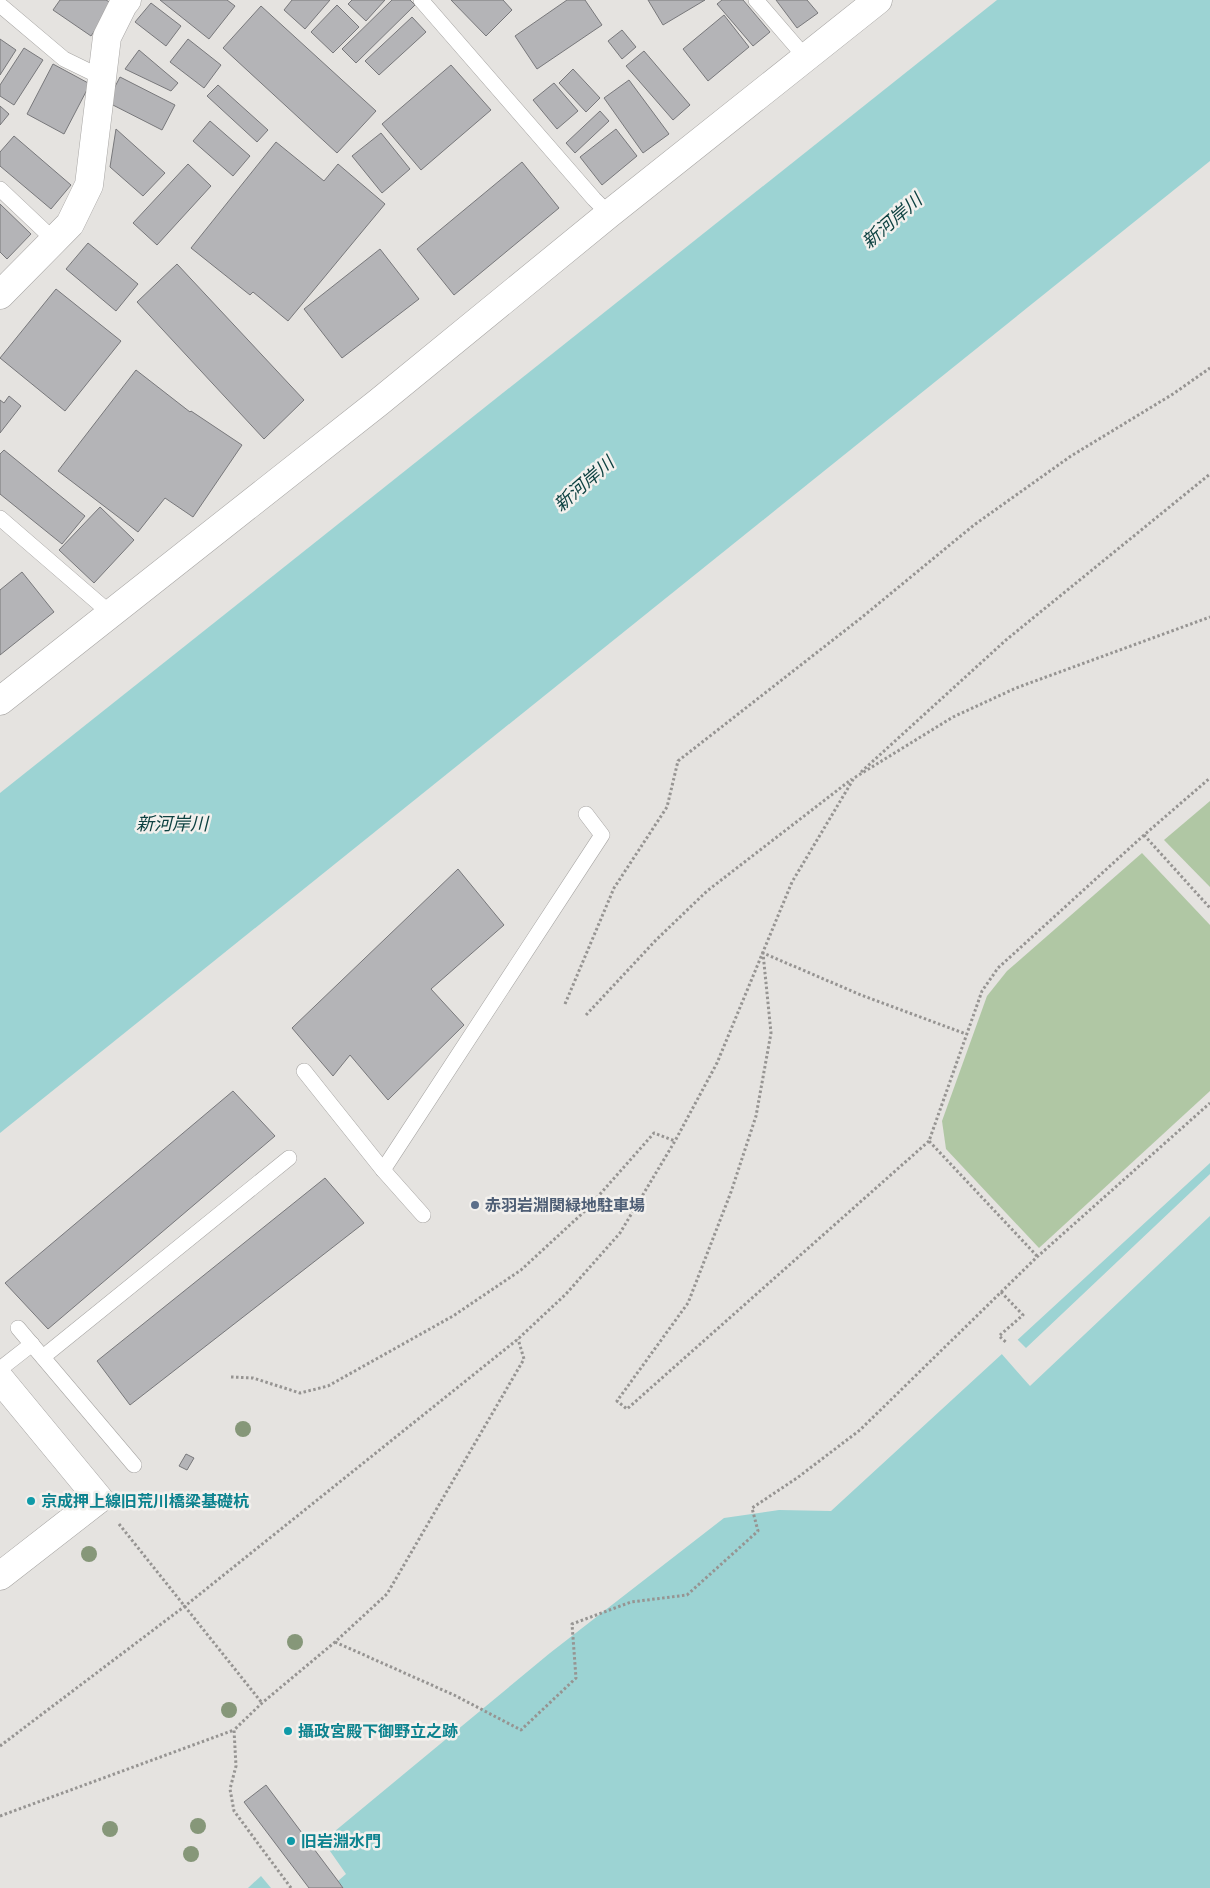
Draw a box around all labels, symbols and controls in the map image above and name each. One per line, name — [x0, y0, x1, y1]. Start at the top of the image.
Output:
water label: 新河岸川 — [857, 187, 927, 252]
water label: 新河岸川 — [549, 450, 619, 515]
water label: 新河岸川 — [136, 812, 210, 834]
place label: 赤羽岩淵関緑地駐車場 — [485, 1195, 645, 1214]
marker: 赤羽岩淵関緑地駐車場 — [469, 1199, 481, 1211]
place label: 京成押上線旧荒川橋梁基礎杭 — [41, 1491, 249, 1510]
marker: 京成押上線旧荒川橋梁基礎杭 — [25, 1495, 37, 1507]
place label: 攝政宮殿下御野立之跡 — [298, 1721, 458, 1740]
marker: 攝政宮殿下御野立之跡 — [282, 1725, 294, 1737]
place label: 旧岩淵水門 — [301, 1831, 381, 1850]
marker: 旧岩淵水門 — [285, 1835, 297, 1847]

